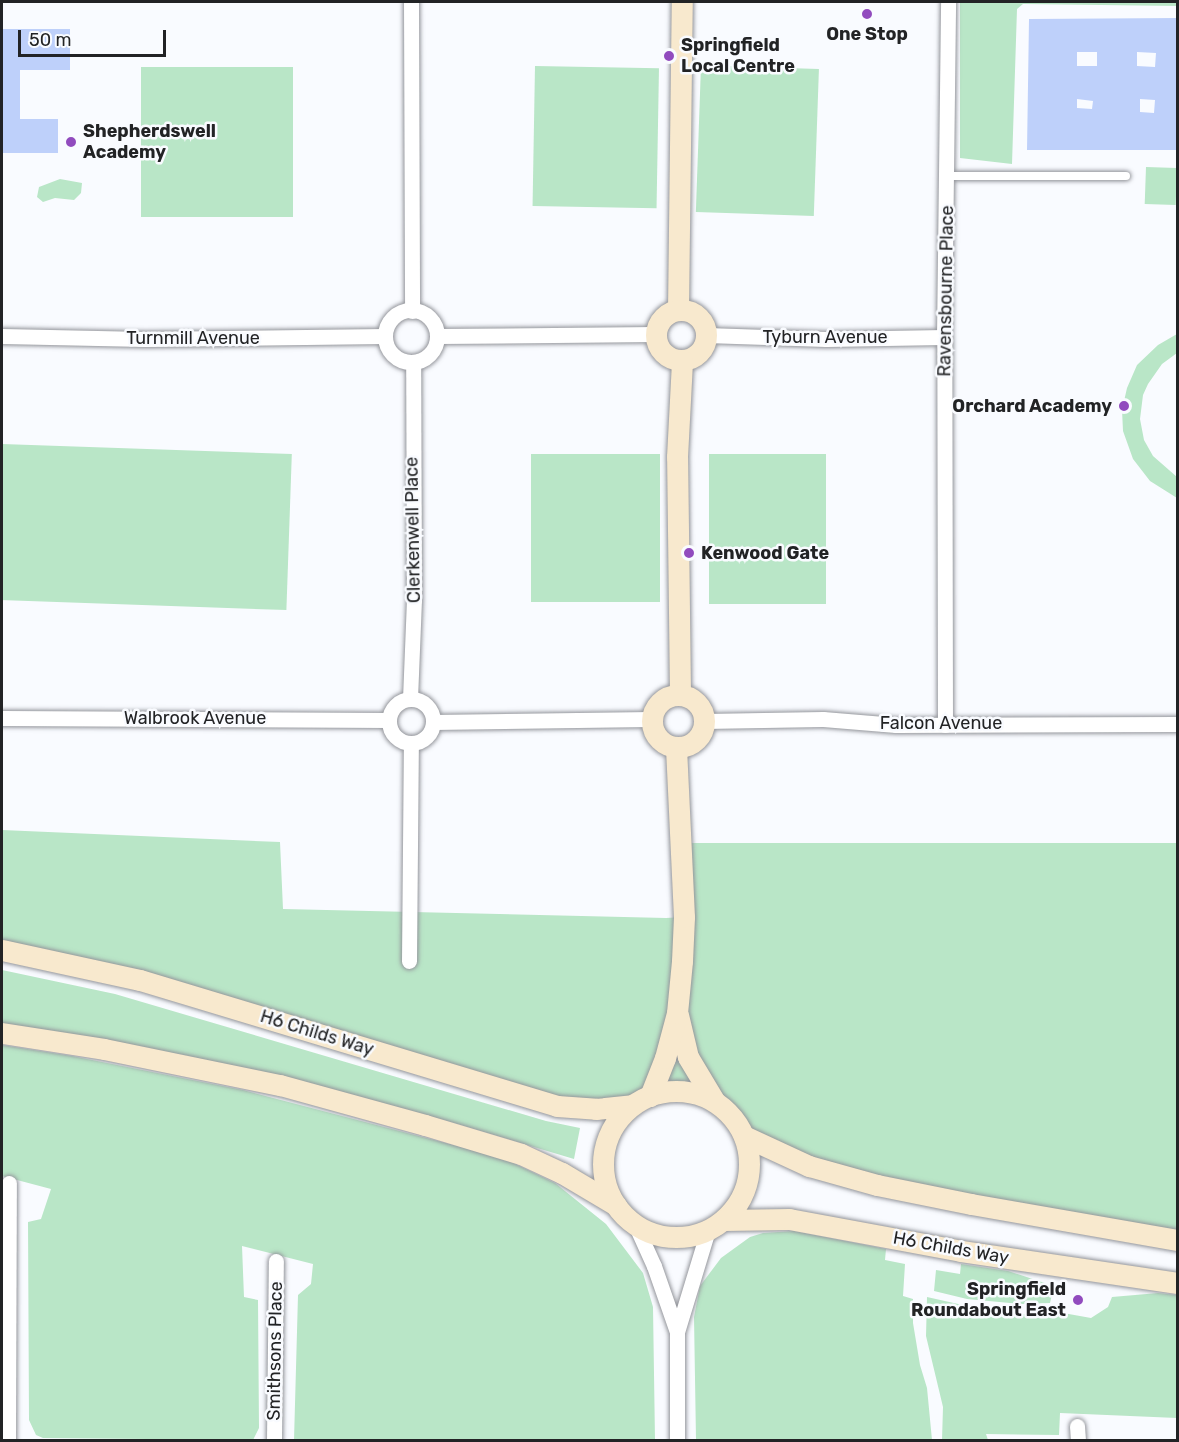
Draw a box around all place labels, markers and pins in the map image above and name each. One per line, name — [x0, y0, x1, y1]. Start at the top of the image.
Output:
marker: One Stop — [860, 7, 874, 21]
place label: One Stop — [826, 23, 908, 45]
place label: Springfield Local Centre — [681, 35, 795, 78]
marker: Springfield Local Centre — [662, 49, 676, 63]
place label: Shepherdswell Academy — [83, 121, 216, 164]
marker: Shepherdswell Academy — [64, 135, 78, 149]
place label: Orchard Academy — [952, 395, 1112, 417]
marker: Orchard Academy — [1117, 399, 1131, 413]
place label: Kenwood Gate — [701, 542, 829, 564]
marker: Kenwood Gate — [682, 546, 696, 560]
place label: Springfield Roundabout East — [911, 1279, 1066, 1322]
marker: Springfield Roundabout East — [1071, 1293, 1085, 1307]

